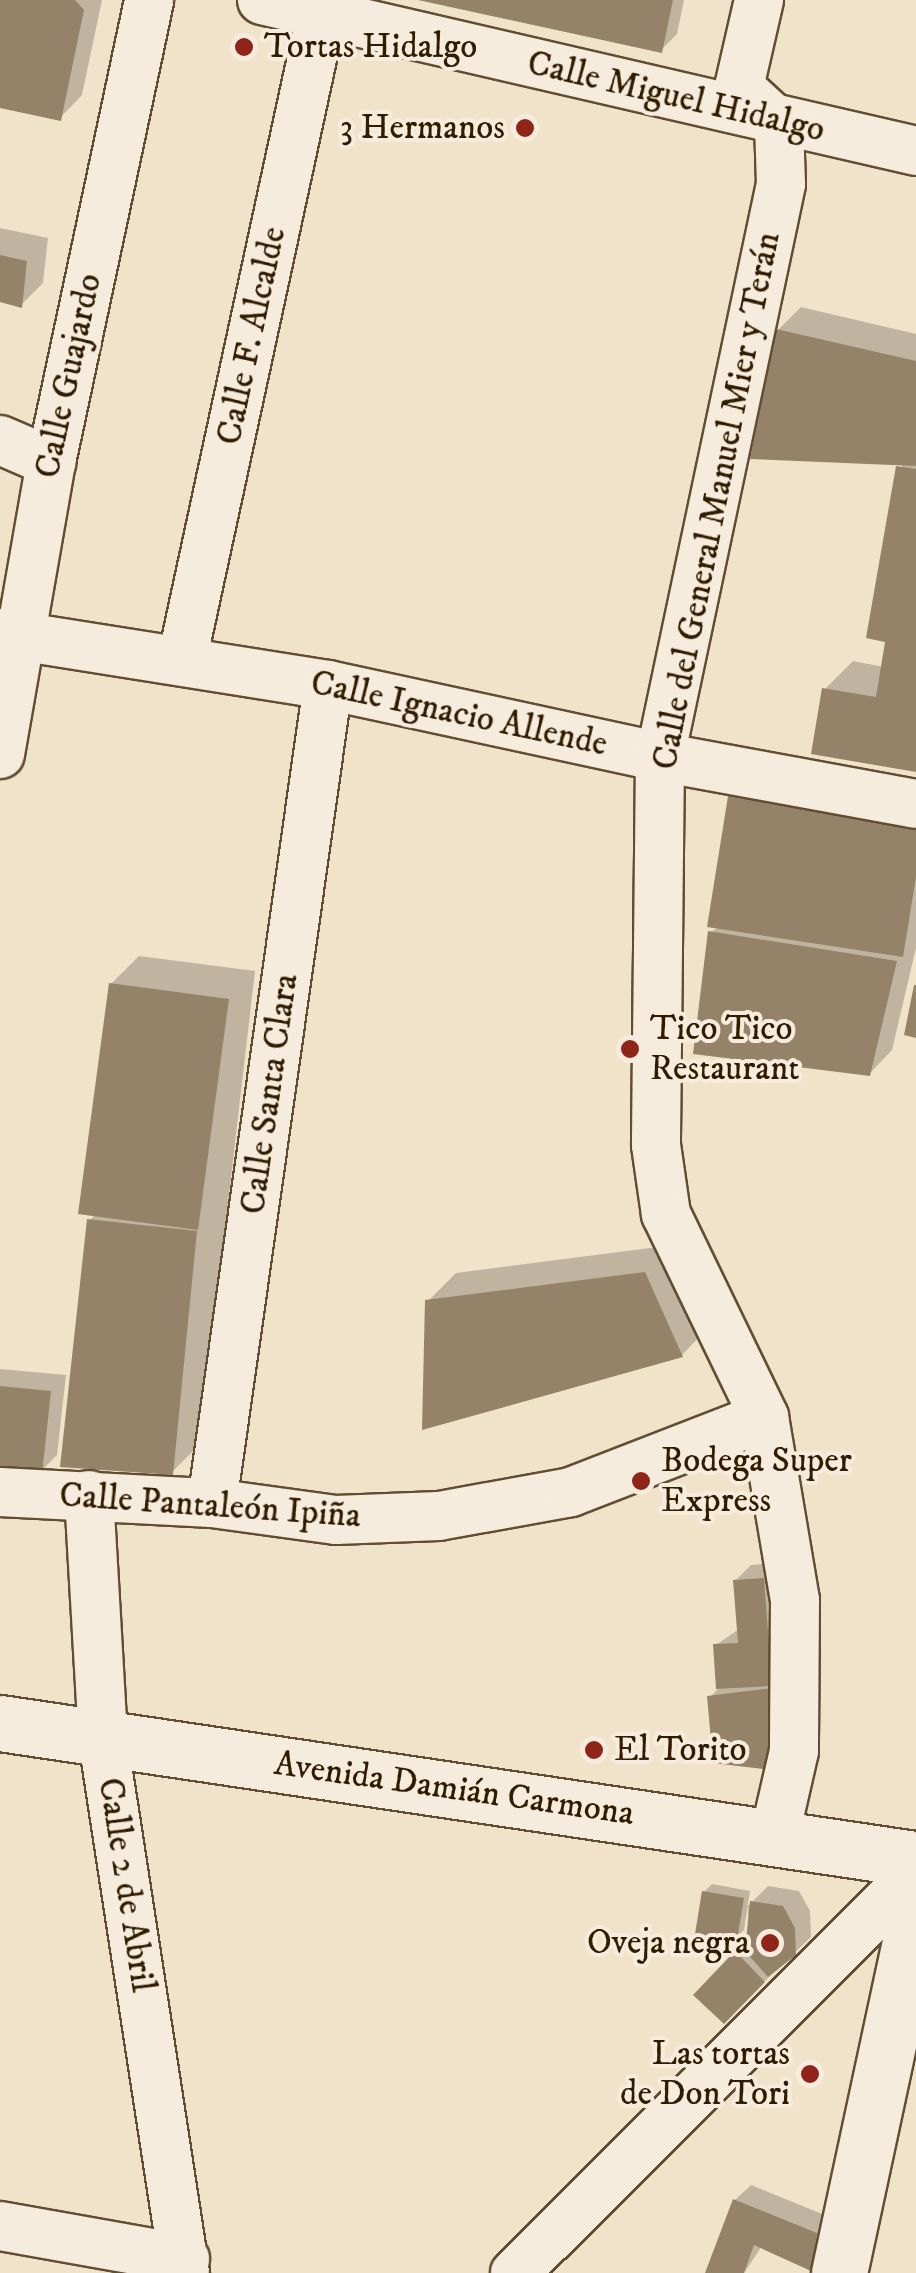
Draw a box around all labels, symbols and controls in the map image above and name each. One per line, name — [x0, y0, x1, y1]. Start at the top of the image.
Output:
place label: Tortas Hidalgo — [264, 26, 477, 68]
marker: Tortas Hidalgo — [233, 36, 255, 58]
street label: Calle Miguel Hidalgo — [523, 42, 829, 152]
place label: 3 Hermanos — [340, 107, 505, 149]
marker: 3 Hermanos — [514, 117, 536, 139]
street label: Calle F. Alcalde — [208, 223, 296, 449]
street label: Calle del General Manuel Mier y Terán — [644, 229, 790, 773]
street label: Calle Guajardo — [27, 270, 111, 482]
street label: Calle Ignacio Allende — [307, 662, 611, 766]
street label: Calle Santa Clara — [232, 971, 308, 1217]
place label: Tico Tico Restaurant — [650, 1008, 799, 1090]
marker: Tico Tico Restaurant — [619, 1038, 641, 1060]
place label: Bodega Super Express — [661, 1440, 852, 1522]
marker: Bodega Super Express — [630, 1470, 652, 1492]
street label: Calle Pantaleón Ipiña — [58, 1475, 362, 1537]
place label: El Torito — [614, 1729, 747, 1771]
marker: El Torito — [583, 1739, 605, 1761]
street label: Avenida Damián Carmona — [271, 1743, 637, 1835]
street label: Calle 2 de Abril — [88, 1775, 164, 1995]
place label: Oveja negra — [587, 1922, 750, 1964]
marker: Oveja negra — [759, 1932, 781, 1954]
place label: Las tortas de Don Tori — [620, 2033, 790, 2115]
marker: Las tortas de Don Tori — [799, 2063, 821, 2085]

